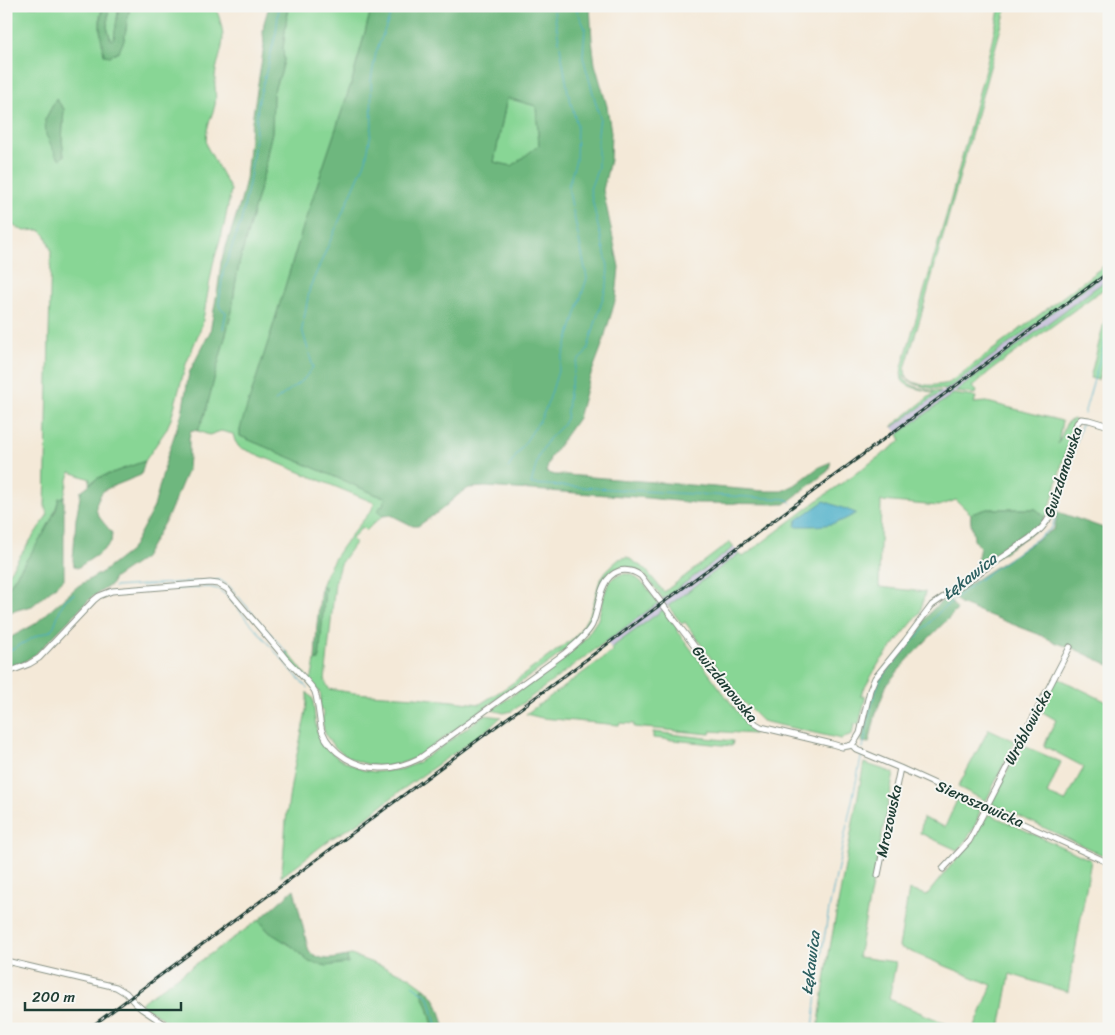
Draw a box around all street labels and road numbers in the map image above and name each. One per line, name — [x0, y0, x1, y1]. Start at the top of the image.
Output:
street label: Gwizdanowska — [1036, 423, 1090, 521]
street label: Gwizdanowska — [685, 639, 765, 729]
street label: Wróblowicka — [997, 684, 1059, 770]
street label: Sieroszowicka — [932, 773, 1029, 835]
street label: Mrozowska — [869, 782, 909, 860]

